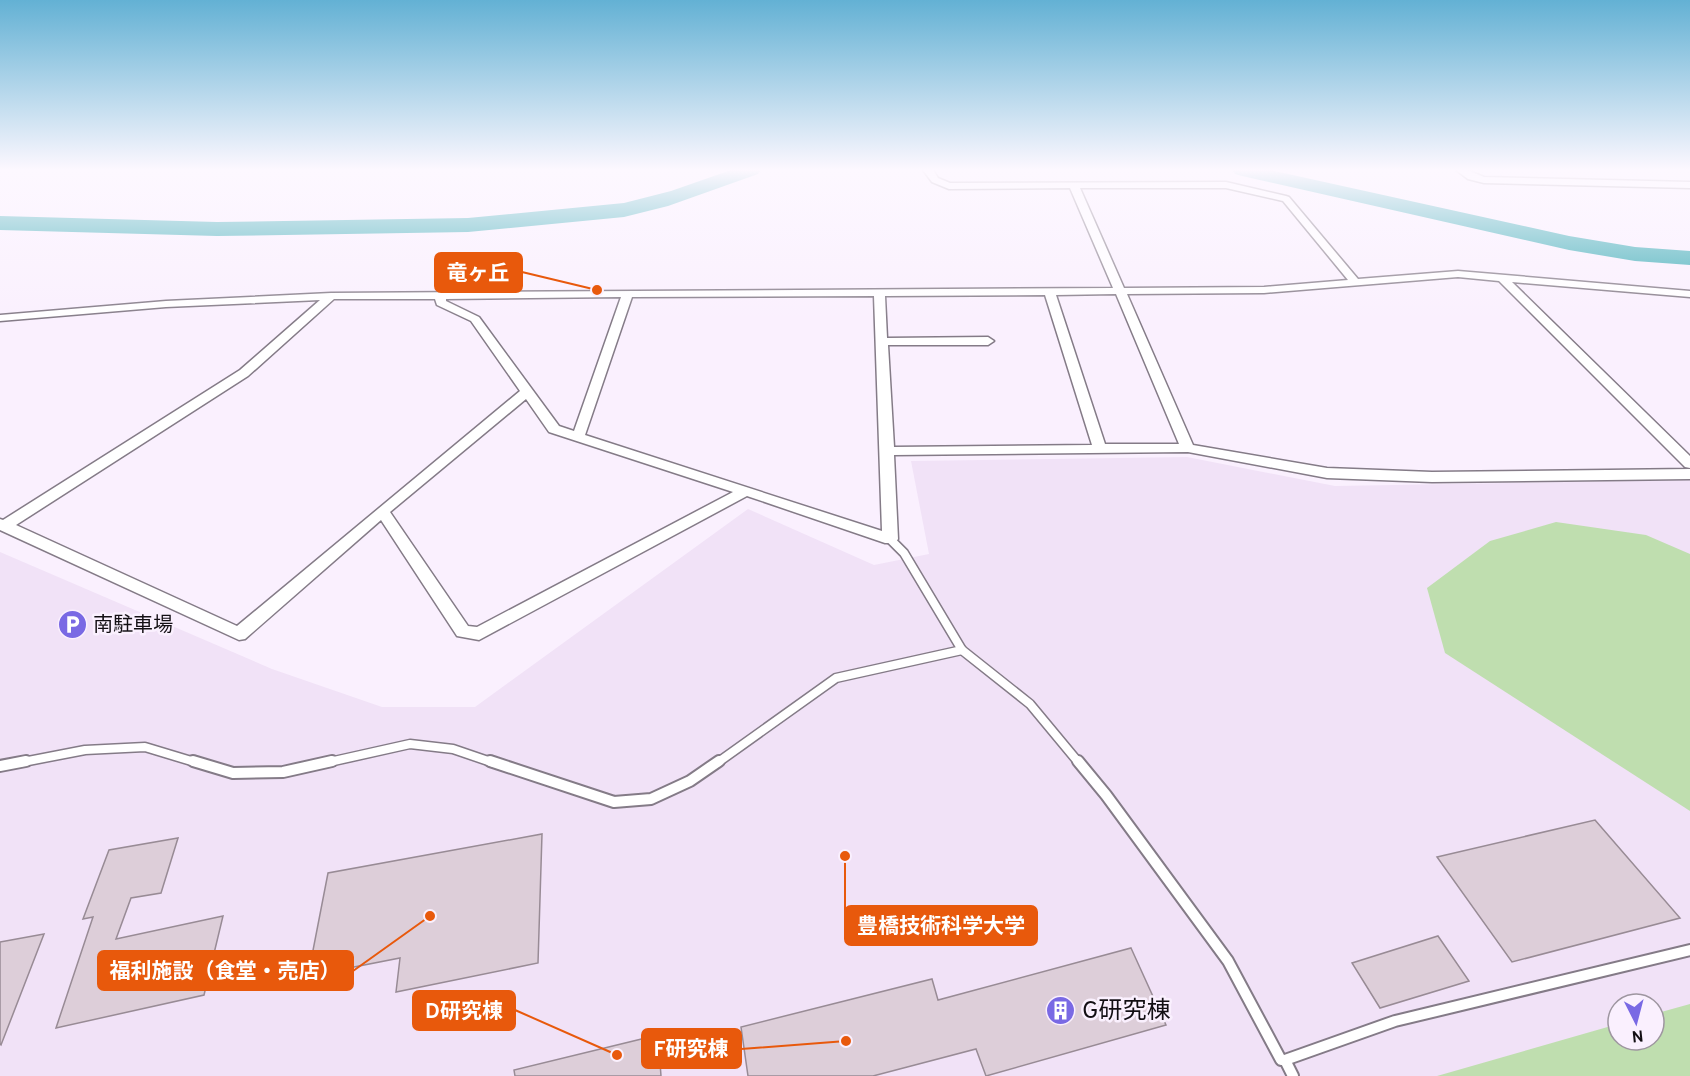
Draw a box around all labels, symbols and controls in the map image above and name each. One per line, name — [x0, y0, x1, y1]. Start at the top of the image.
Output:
callout: 竜ヶ丘 — [435, 253, 522, 292]
text: 竜ヶ丘 — [447, 261, 510, 288]
parking icon: 南駐車場 — [56, 608, 88, 640]
place label: 南駐車場 — [93, 613, 173, 639]
callout: 豊橋技術科学大学 — [845, 906, 1037, 945]
text: 豊橋技術科学大学 — [857, 914, 1025, 941]
callout: 福利施設（食堂・売店） — [98, 951, 353, 990]
text: 福利施設（食堂・売店） — [110, 959, 341, 986]
callout: D研究棟 — [413, 991, 515, 1030]
north arrow — [1606, 992, 1666, 1052]
building icon: G研究棟 — [1045, 994, 1077, 1026]
place label: G研究棟 — [1082, 997, 1171, 1027]
text: D研究棟 — [425, 999, 503, 1026]
text: N — [1631, 1024, 1644, 1045]
callout: F研究棟 — [642, 1029, 741, 1068]
text: F研究棟 — [653, 1037, 729, 1064]

